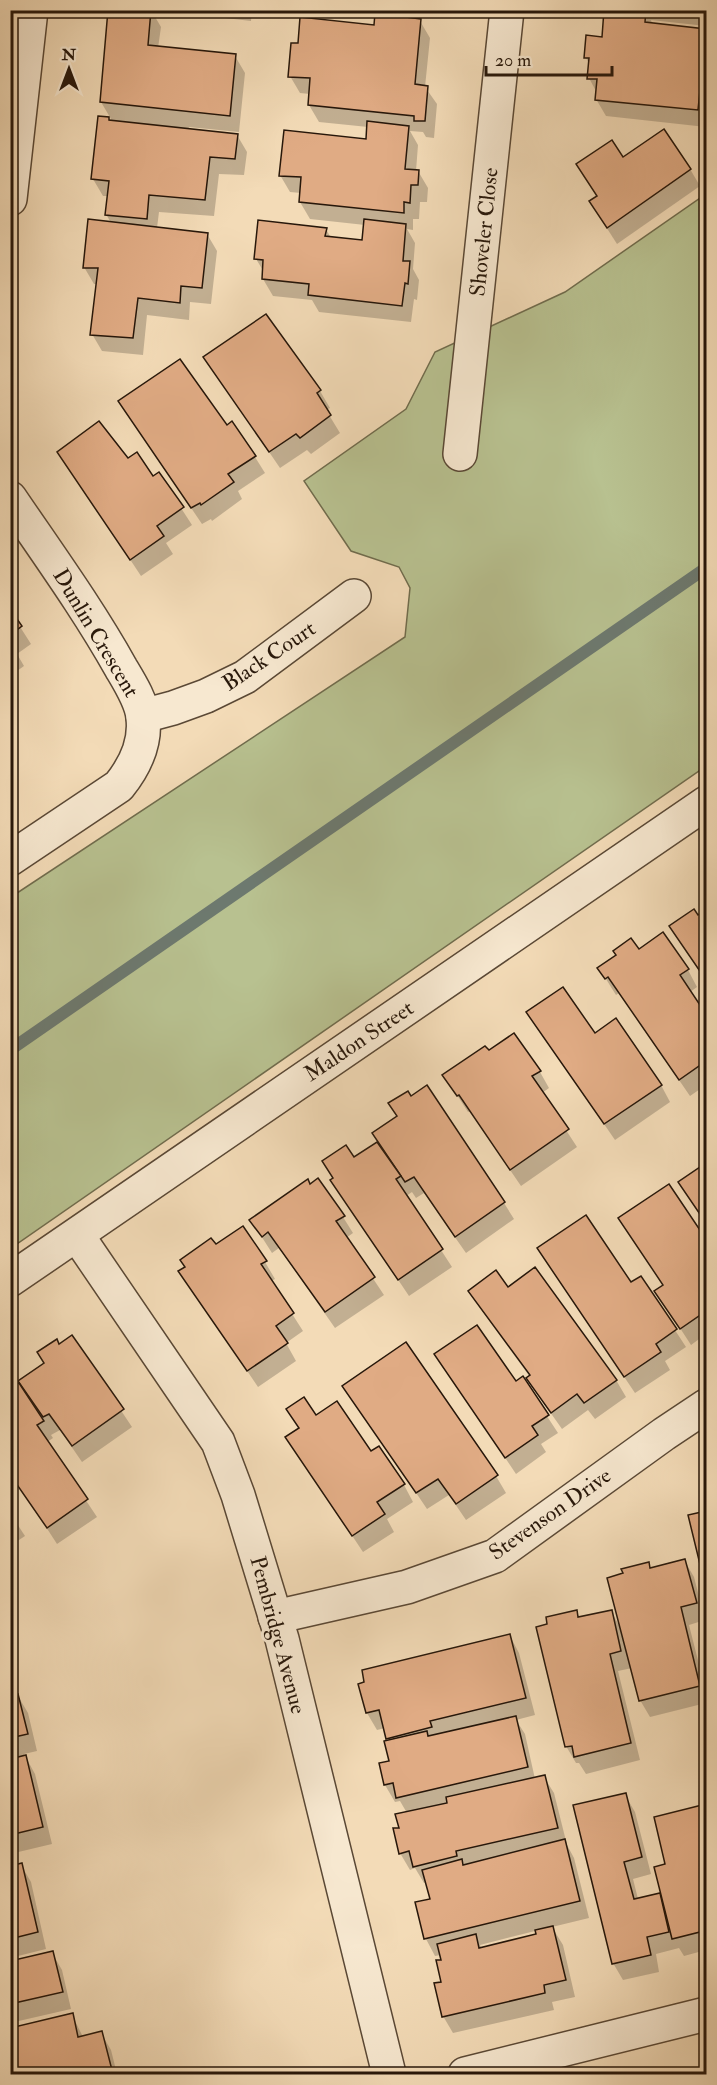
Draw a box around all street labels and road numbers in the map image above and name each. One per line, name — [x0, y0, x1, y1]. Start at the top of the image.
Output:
street label: Shoveler Close — [463, 166, 505, 298]
street label: Dunlin Crescent — [47, 564, 145, 702]
street label: Black Court — [217, 615, 321, 697]
street label: Maldon Street — [299, 994, 419, 1088]
street label: Stevenson Drive — [483, 1462, 617, 1566]
street label: Pembridge Avenue — [243, 1553, 313, 1717]

